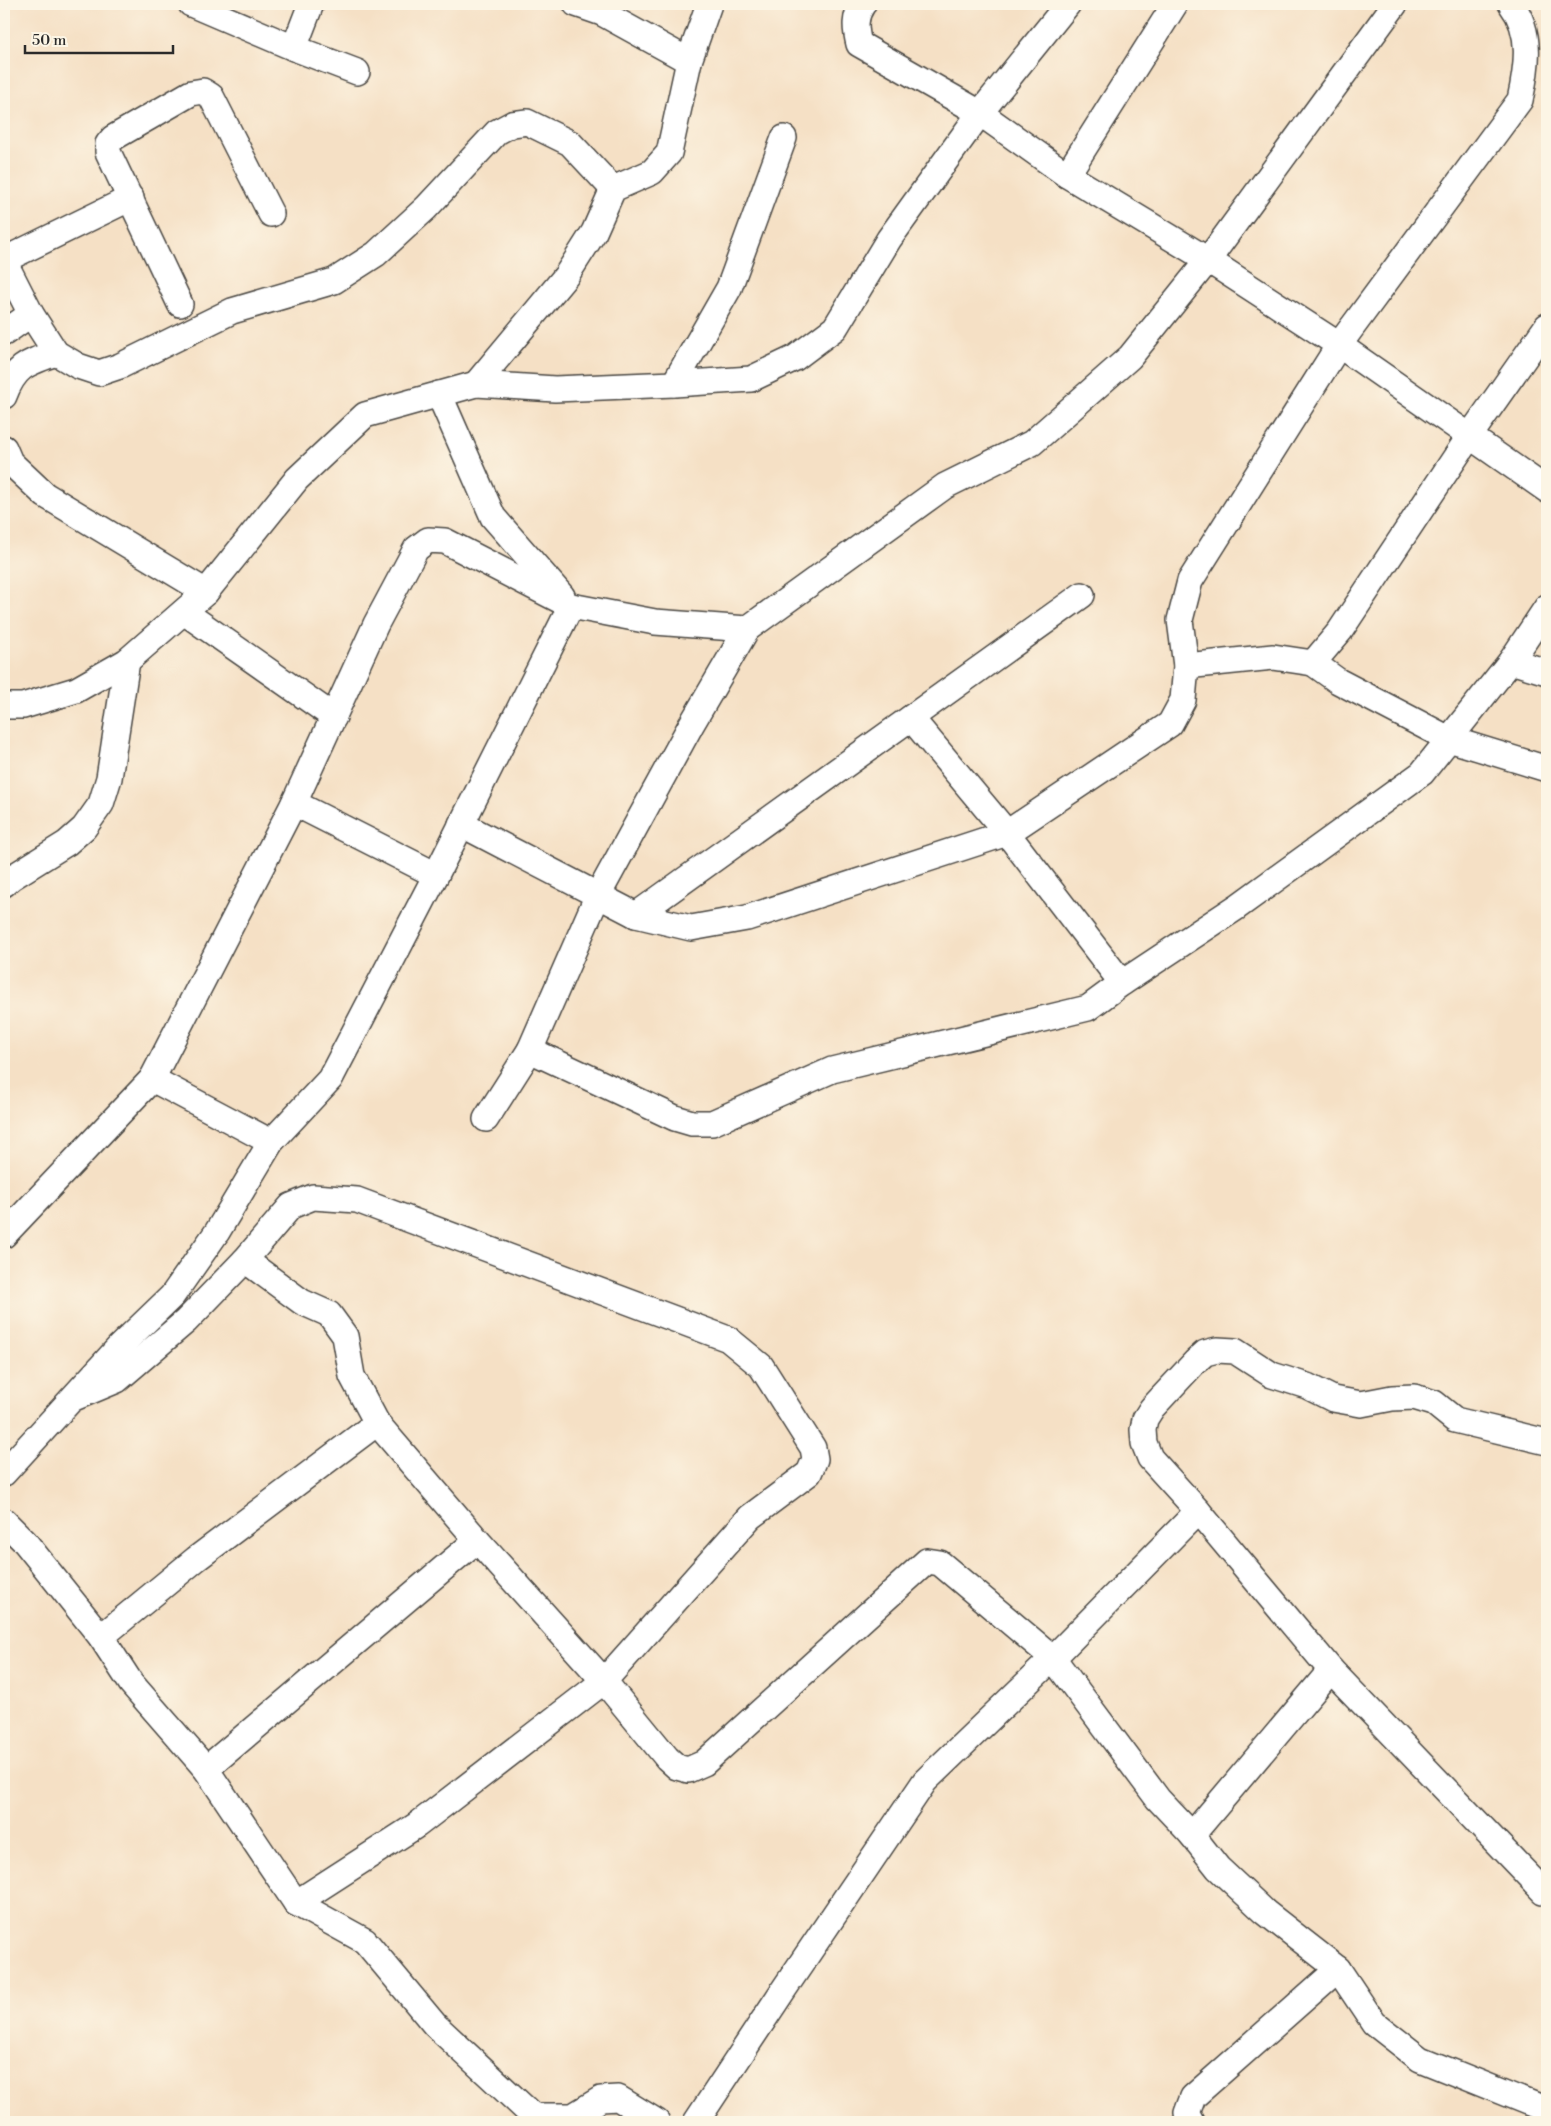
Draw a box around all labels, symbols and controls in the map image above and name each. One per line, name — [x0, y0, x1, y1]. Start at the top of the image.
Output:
scale bar — [25, 22, 172, 54]
text: 50 m — [32, 31, 66, 50]

